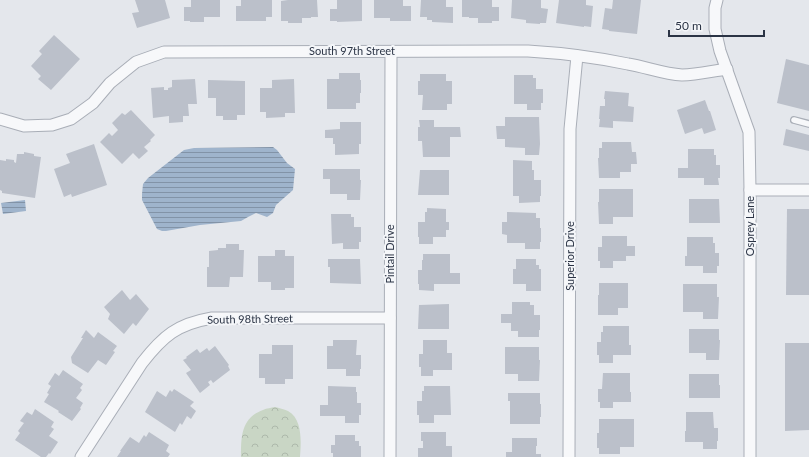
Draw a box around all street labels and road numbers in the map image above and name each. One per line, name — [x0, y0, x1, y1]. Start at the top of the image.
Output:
street label: South 97th Street — [309, 44, 395, 57]
street label: Osprey Lane — [743, 196, 756, 256]
street label: Superior Drive — [563, 221, 576, 291]
street label: Pintail Drive — [383, 224, 396, 283]
street label: South 98th Street — [207, 311, 293, 326]

